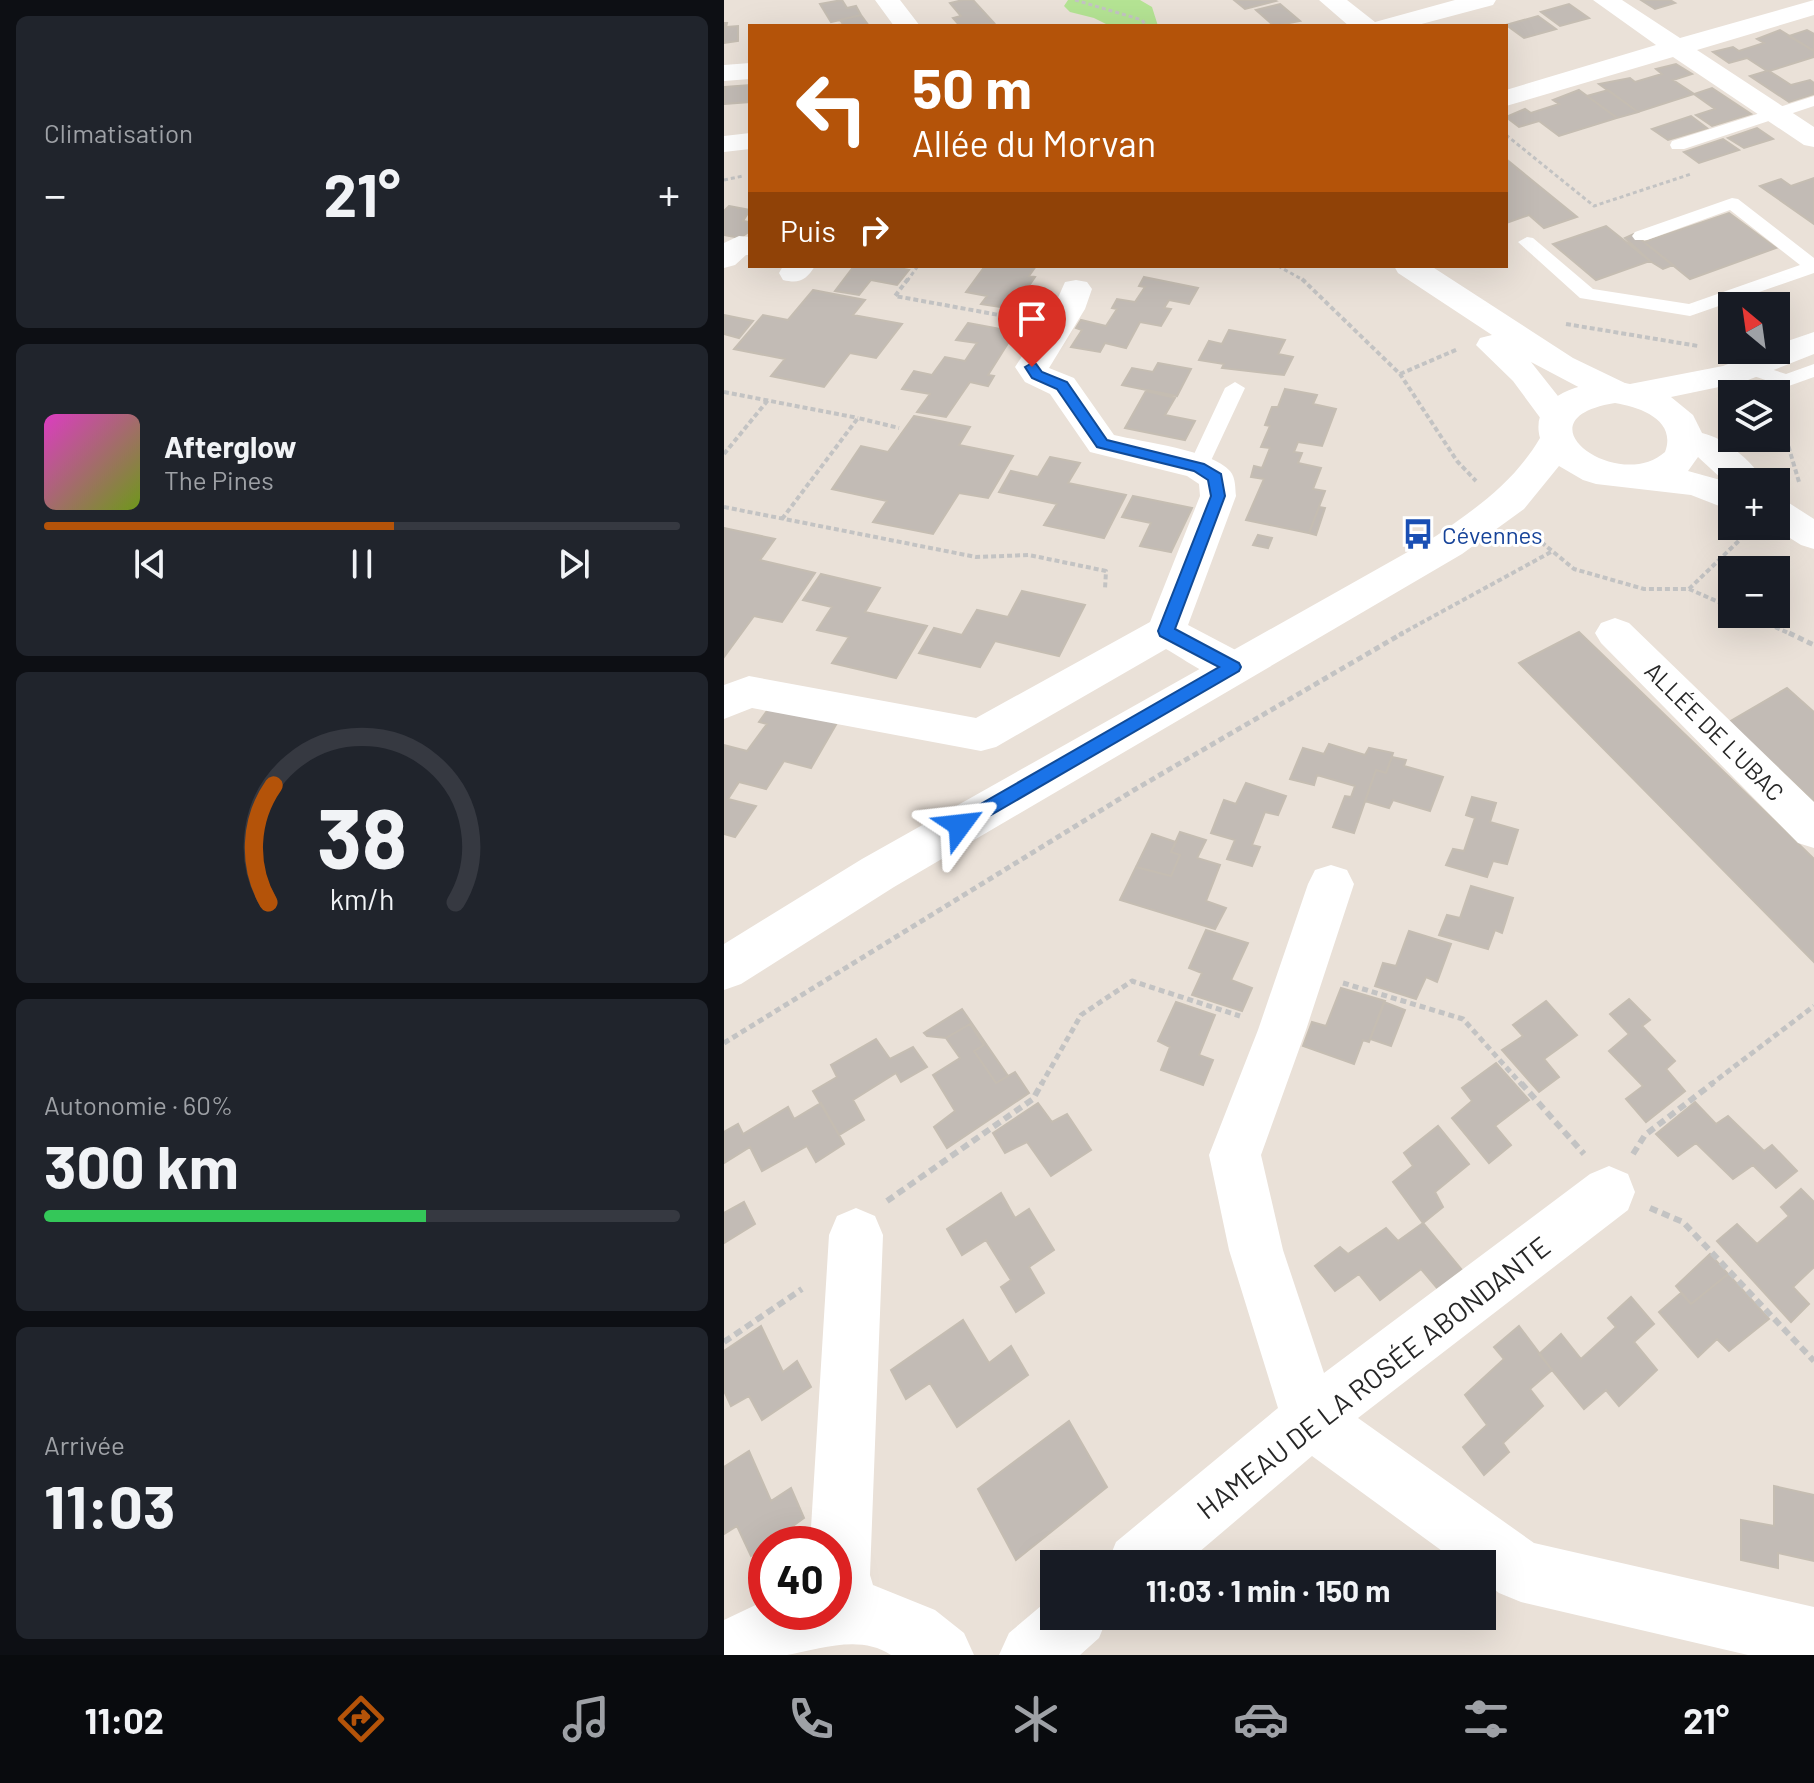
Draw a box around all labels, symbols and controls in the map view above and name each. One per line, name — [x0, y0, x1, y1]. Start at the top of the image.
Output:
text: 50 m — [912, 53, 1032, 120]
icon: left — [780, 56, 884, 160]
text: Climatisation — [44, 117, 193, 148]
text: Allée du Morvan — [912, 121, 1156, 164]
text: 21° — [323, 157, 401, 229]
text: − — [44, 167, 66, 220]
text: + — [658, 167, 680, 220]
icon: right — [852, 208, 896, 252]
text: Puis — [780, 212, 836, 248]
pin — [998, 285, 1066, 367]
north arrow — [1718, 292, 1790, 364]
map controls — [1718, 292, 1790, 628]
icon: arrive — [1010, 297, 1054, 341]
button: layers — [1718, 380, 1790, 452]
text: Afterglow — [164, 428, 297, 464]
text: The Pines — [164, 464, 274, 495]
button: + — [1718, 468, 1790, 540]
bus stop icon: Cévennes — [1401, 517, 1435, 551]
place label: Cévennes — [1442, 520, 1543, 549]
icon: previous — [128, 542, 172, 586]
icon: pause — [340, 542, 384, 586]
icon: next — [552, 542, 596, 586]
button: − — [1718, 556, 1790, 628]
street label: ALLÉE DE L'UBAC — [1639, 655, 1791, 807]
position arrow — [918, 783, 1002, 867]
text: 38 — [317, 786, 407, 886]
text: km/h — [330, 882, 394, 917]
text: Autonomie · 60% — [44, 1089, 233, 1120]
text: 300 km — [44, 1129, 239, 1201]
street label: HAMEAU DE LA ROSÉE ABONDANTE — [1190, 1229, 1556, 1525]
text: Arrivée — [44, 1429, 125, 1460]
text: 11:03 — [44, 1469, 175, 1541]
speed limit sign: 40 — [748, 1526, 852, 1630]
text: 11:03 · 1 min · 150 m — [1146, 1572, 1390, 1608]
icon: directions — [333, 1691, 389, 1747]
icon: music — [558, 1691, 614, 1747]
icon: phone — [783, 1691, 839, 1747]
icon: climate — [1008, 1691, 1064, 1747]
icon: car — [1233, 1691, 1289, 1747]
icon: filters — [1458, 1691, 1514, 1747]
text: 11:02 — [85, 1698, 164, 1741]
text: 21° — [1683, 1698, 1729, 1741]

